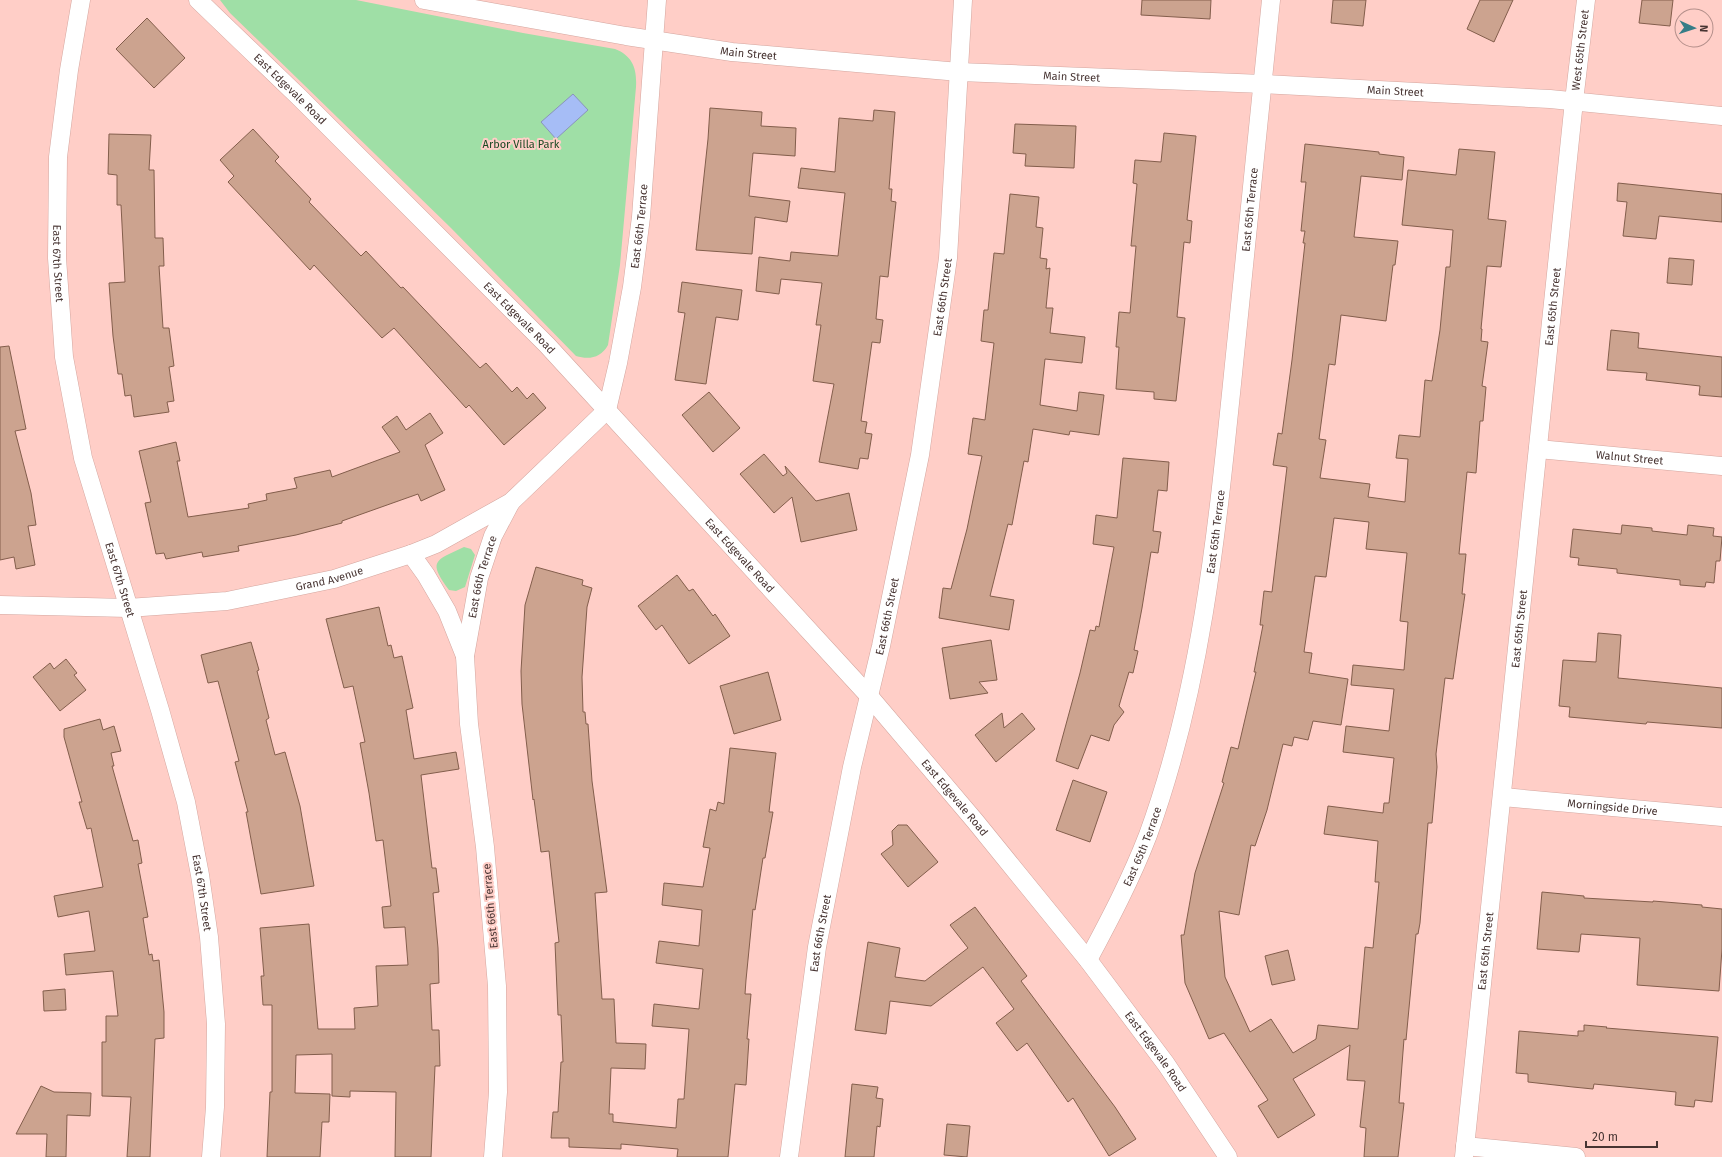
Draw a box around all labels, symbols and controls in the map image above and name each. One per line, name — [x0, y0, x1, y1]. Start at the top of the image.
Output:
north arrow — [1674, 8, 1714, 48]
street label: West 65th Street — [1569, 9, 1592, 91]
text: N — [1697, 25, 1710, 32]
street label: Main Street — [719, 44, 777, 63]
street label: East Edgevale Road — [251, 51, 329, 127]
street label: Main Street — [1043, 69, 1100, 85]
street label: Main Street — [1367, 83, 1424, 99]
park label: Arbor Villa Park — [483, 138, 560, 151]
street label: East 65th Terrace — [1240, 167, 1261, 252]
street label: East 66th Terrace — [628, 184, 650, 269]
street label: East 67th Street — [50, 225, 66, 302]
street label: East 66th Street — [931, 257, 955, 337]
street label: East 65th Street — [1543, 267, 1564, 346]
street label: East Edgevale Road — [481, 279, 558, 357]
street label: Walnut Street — [1595, 448, 1664, 468]
street label: East 65th Terrace — [1204, 489, 1228, 575]
street label: East Edgevale Road — [702, 516, 777, 595]
street label: East 66th Terrace — [466, 534, 500, 619]
street label: East 67th Street — [102, 541, 137, 619]
street label: Grand Avenue — [294, 564, 365, 594]
street label: East 66th Street — [873, 577, 902, 656]
street label: East 65th Street — [1509, 589, 1530, 668]
street label: East Edgevale Road — [919, 757, 990, 839]
street label: Morningside Drive — [1567, 797, 1658, 818]
street label: East 65th Terrace — [1121, 805, 1164, 889]
street label: East 67th Street — [189, 853, 214, 932]
street label: East 66th Terrace — [480, 863, 501, 949]
street label: East 66th Street — [808, 893, 834, 973]
street label: East 65th Street — [1475, 912, 1496, 991]
street label: East Edgevale Road — [1122, 1009, 1189, 1094]
scale bar — [1586, 1123, 1657, 1149]
text: 20 m — [1592, 1130, 1618, 1144]

